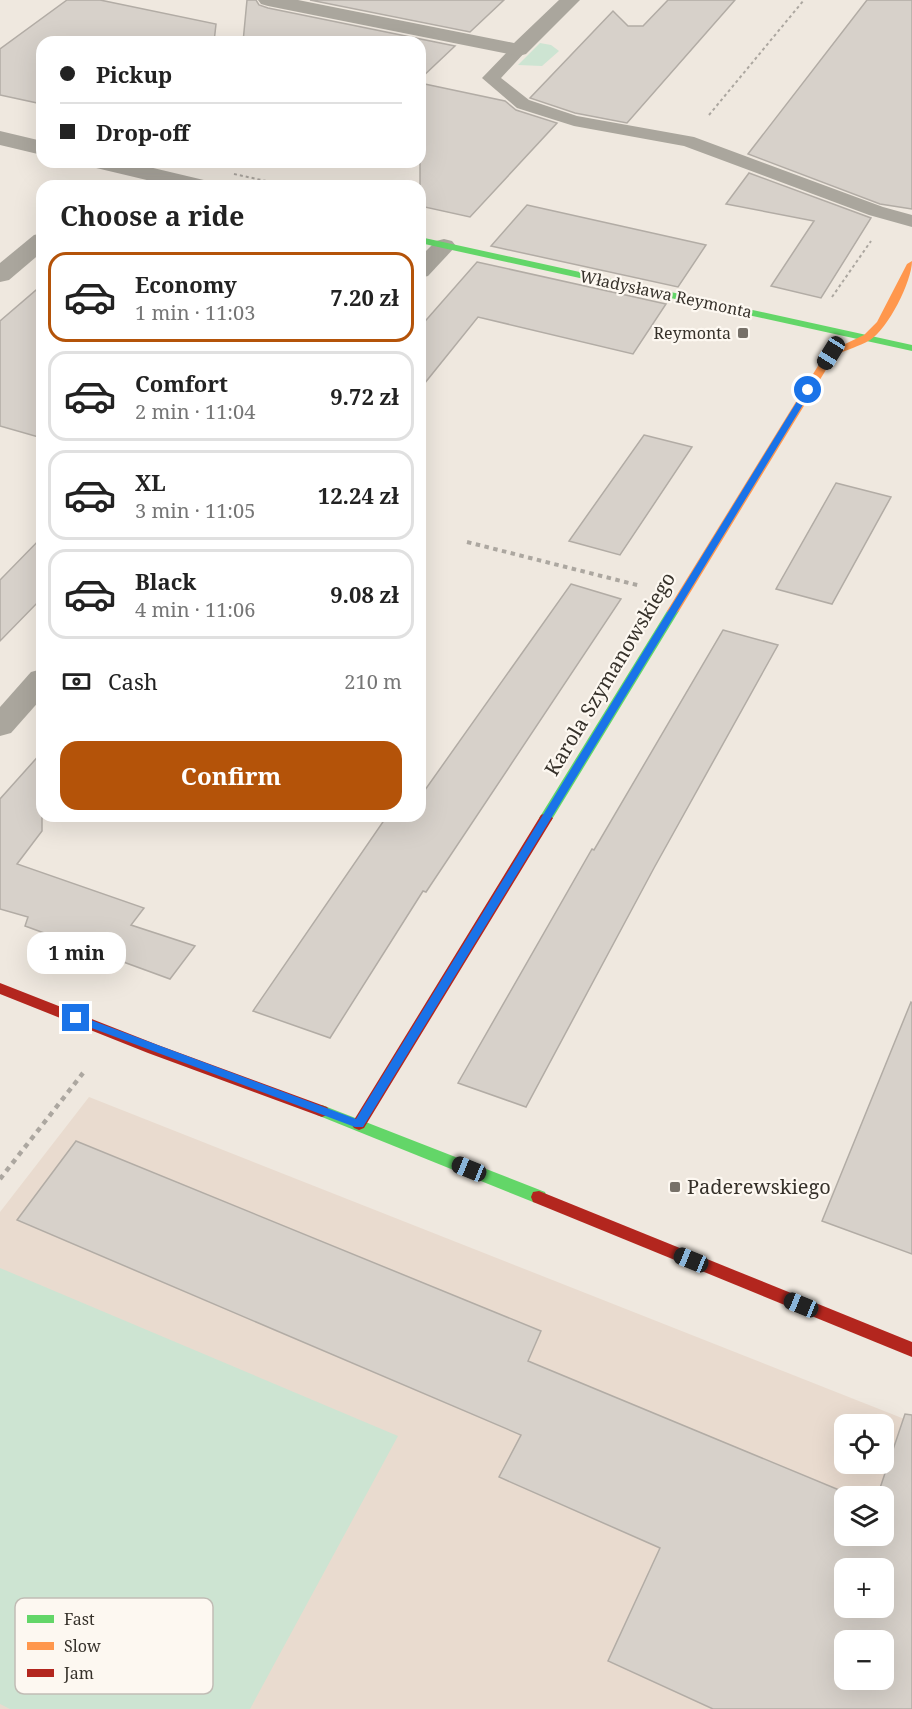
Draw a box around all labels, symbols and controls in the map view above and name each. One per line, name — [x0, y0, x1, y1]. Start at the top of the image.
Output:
text: Pickup — [96, 59, 172, 89]
text: Drop-off — [96, 117, 189, 147]
text: Choose a ride — [60, 197, 245, 234]
street label: Władysława Reymonta — [578, 265, 754, 323]
text: Economy — [135, 269, 237, 299]
icon: car — [63, 270, 117, 324]
text: 7.20 zł — [330, 282, 399, 312]
text: 1 min · 11:03 — [135, 299, 255, 326]
place label: Reymonta — [654, 322, 731, 344]
marker: Reymonta — [736, 326, 750, 340]
car — [814, 333, 848, 373]
text: Comfort — [135, 368, 228, 398]
icon: car — [63, 369, 117, 423]
route start — [794, 376, 821, 403]
text: 9.72 zł — [330, 381, 399, 411]
text: 2 min · 11:04 — [135, 398, 255, 425]
text: XL — [135, 467, 166, 497]
icon: car — [63, 468, 117, 522]
text: 12.24 zł — [318, 480, 399, 510]
text: 3 min · 11:05 — [135, 497, 255, 524]
text: Black — [135, 566, 196, 596]
icon: car — [63, 567, 117, 621]
street label: Karola Szymanowskiego — [538, 567, 681, 781]
text: 9.08 zł — [330, 579, 399, 609]
text: 4 min · 11:06 — [135, 596, 255, 623]
icon: cash — [60, 665, 93, 698]
text: Cash — [108, 666, 158, 696]
text: 210 m — [344, 668, 402, 695]
button: Confirm — [60, 741, 402, 810]
callout: 1 min — [26, 931, 125, 973]
text: 1 min — [48, 939, 105, 966]
route end — [62, 1004, 89, 1031]
car — [449, 1154, 489, 1184]
place label: Paderewskiego — [687, 1173, 831, 1200]
marker: Paderewskiego — [668, 1180, 682, 1194]
car — [671, 1245, 711, 1275]
car — [781, 1290, 821, 1320]
map controls — [834, 1414, 894, 1690]
button: locate — [834, 1414, 894, 1474]
button: layers — [834, 1486, 894, 1546]
button: + — [834, 1558, 894, 1618]
legend — [15, 1598, 213, 1694]
text: Fast — [64, 1608, 95, 1630]
button: − — [834, 1630, 894, 1690]
text: Slow — [64, 1635, 101, 1657]
text: Jam — [63, 1662, 94, 1684]

